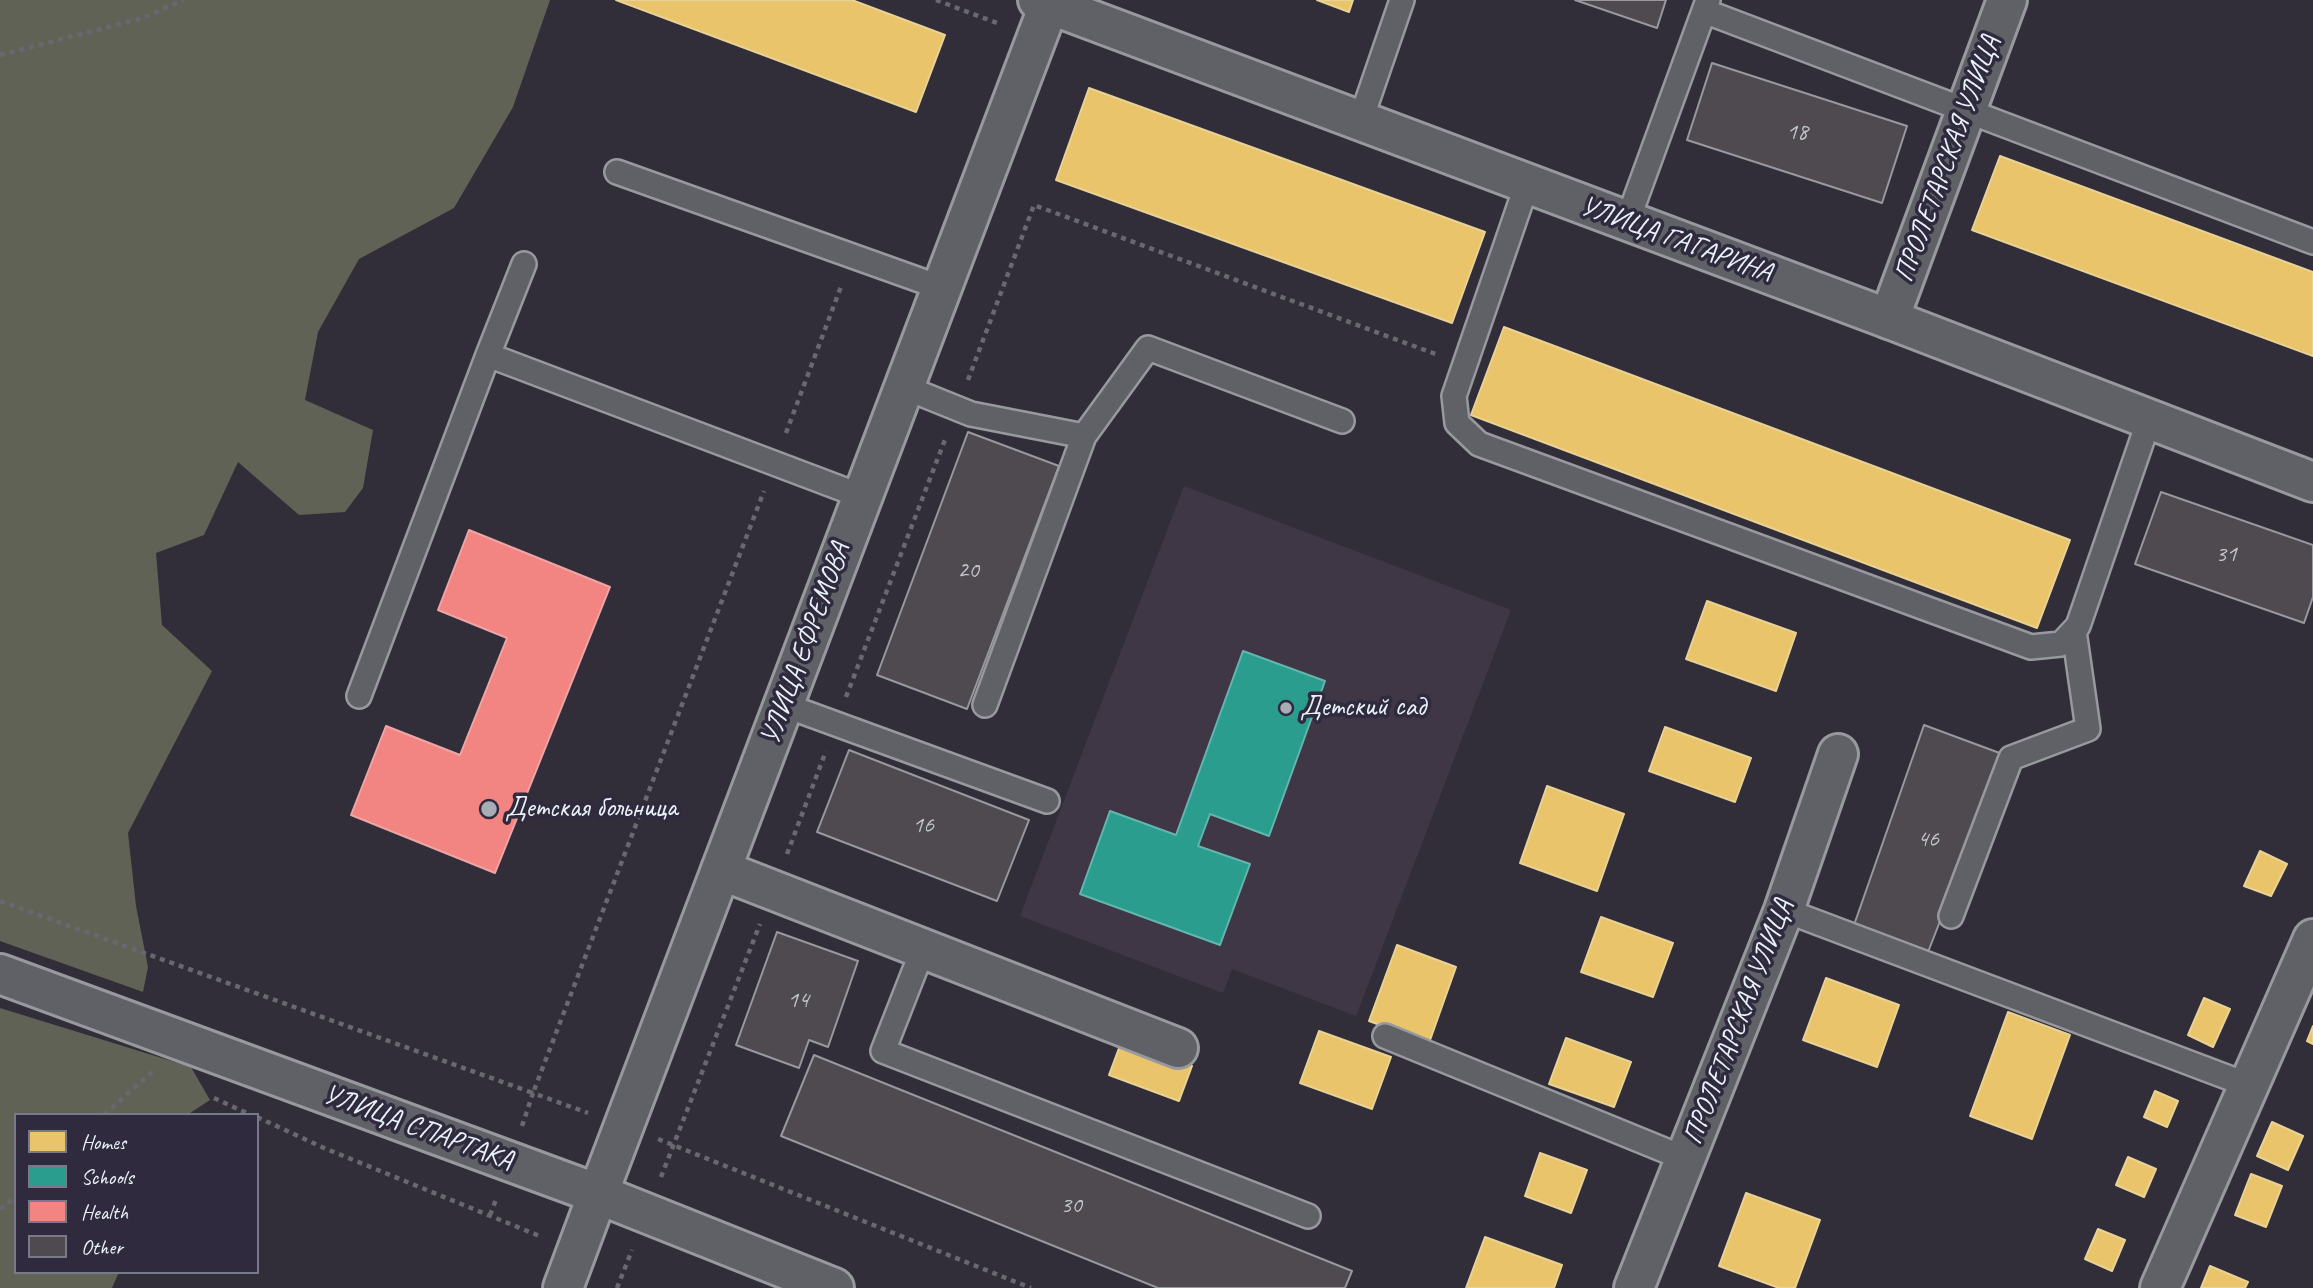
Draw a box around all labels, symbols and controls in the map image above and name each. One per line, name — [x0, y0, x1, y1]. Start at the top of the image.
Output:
street label: ПРОЛЕТАРСКАЯ УЛИЦА — [1888, 31, 2008, 287]
house number: 18 — [1786, 119, 1808, 147]
street label: УЛИЦА ГАГАРИНА — [1575, 190, 1777, 290]
street label: УЛИЦА ЕФРЕМОВА — [754, 539, 858, 749]
house number: 31 — [2215, 541, 2237, 569]
house number: 20 — [957, 557, 979, 585]
place label: Детский сад — [1300, 691, 1426, 725]
marker: Детский сад — [1278, 700, 1294, 716]
place label: Детская больница — [505, 792, 677, 826]
marker: Детская больница — [479, 799, 499, 819]
house number: 16 — [912, 812, 934, 840]
house number: 46 — [1917, 826, 1939, 854]
street label: ПРОЛЕТАРСКАЯ УЛИЦА — [1677, 895, 1801, 1149]
house number: 14 — [787, 987, 809, 1015]
street label: УЛИЦА СПАРТАКА — [318, 1078, 518, 1178]
legend — [14, 1113, 259, 1274]
text: Homes — [81, 1129, 126, 1155]
text: Schools — [81, 1164, 133, 1190]
house number: 30 — [1060, 1192, 1082, 1220]
text: Health — [81, 1199, 128, 1225]
text: Other — [81, 1234, 123, 1260]

